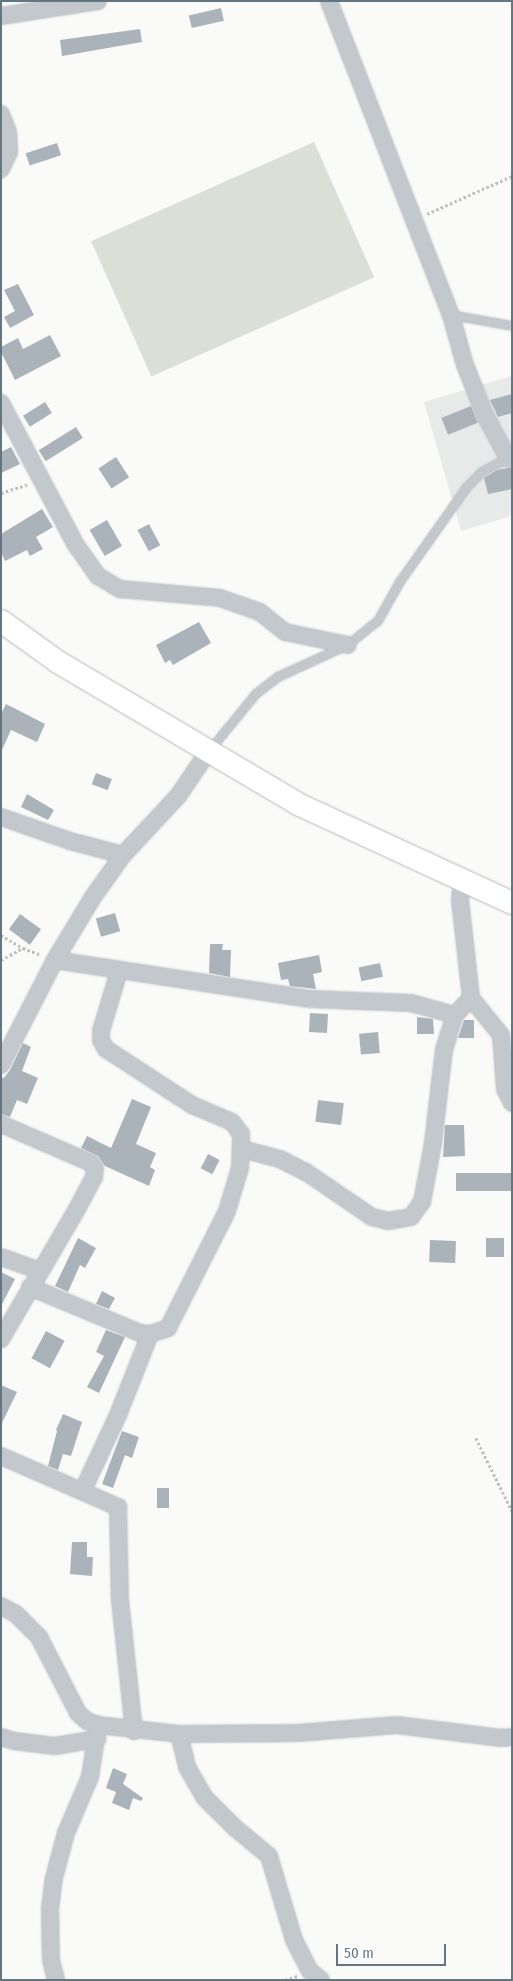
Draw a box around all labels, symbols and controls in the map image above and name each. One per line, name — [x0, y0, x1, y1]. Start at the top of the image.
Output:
scale bar — [338, 1934, 448, 1966]
text: 50 m — [344, 1944, 374, 1962]

